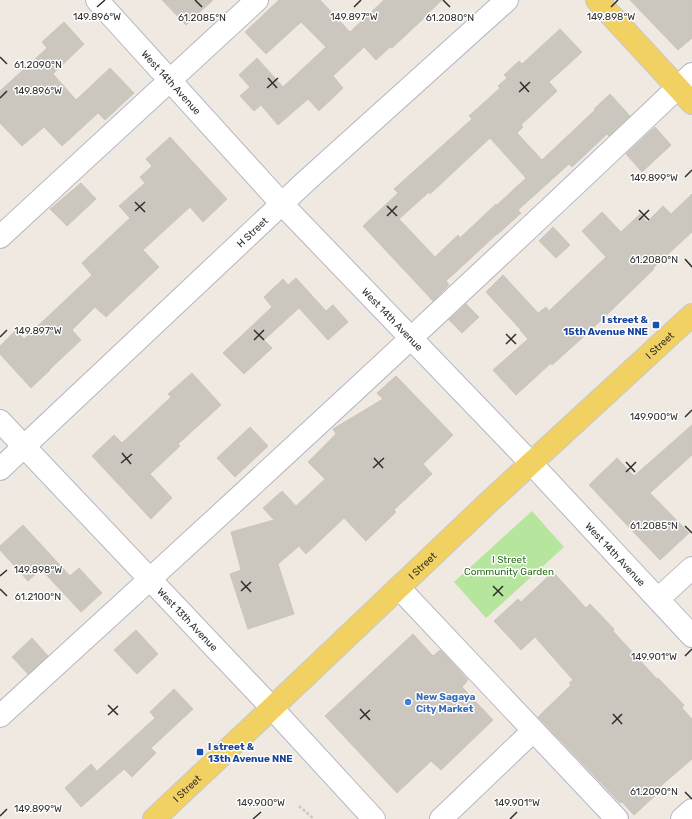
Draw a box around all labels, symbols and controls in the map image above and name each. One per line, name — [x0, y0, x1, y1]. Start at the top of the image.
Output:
text: 149.896°W — [73, 11, 121, 23]
text: 149.897°W — [330, 11, 378, 23]
text: 149.898°W — [587, 11, 635, 23]
text: 61.2085°N — [178, 12, 226, 24]
text: 61.2080°N — [426, 12, 474, 24]
street label: West 14th Avenue — [139, 48, 203, 118]
text: 61.2090°N — [14, 59, 62, 71]
text: 149.896°W — [14, 85, 62, 97]
text: 149.899°W — [630, 172, 678, 184]
street label: H Street — [235, 215, 271, 250]
text: 61.2080°N — [630, 254, 678, 266]
street label: West 14th Avenue — [359, 286, 425, 354]
place label: I street & 15th Avenue NNE — [563, 314, 649, 338]
marker: I street & 15th Avenue NNE — [651, 320, 661, 330]
text: 149.897°W — [14, 325, 62, 337]
street label: I Street — [644, 330, 677, 362]
text: 149.900°W — [630, 411, 678, 423]
street label: West 14th Avenue — [582, 520, 648, 589]
text: 61.2085°N — [630, 520, 678, 532]
street label: I Street — [406, 550, 439, 582]
park label: I Street Community Garden — [464, 554, 554, 578]
text: 149.898°W — [14, 564, 62, 576]
street label: West 13th Avenue — [154, 586, 220, 654]
text: 61.2100°N — [15, 591, 61, 603]
text: 149.901°W — [631, 651, 677, 663]
place label: New Sagaya City Market — [416, 691, 476, 715]
marker: New Sagaya City Market — [403, 697, 413, 707]
place label: I street & 13th Avenue NNE — [208, 741, 293, 765]
marker: I street & 13th Avenue NNE — [195, 747, 205, 757]
street label: I Street — [171, 773, 204, 805]
text: 61.2090°N — [630, 786, 678, 798]
text: 149.900°W — [237, 797, 285, 809]
text: 149.901°W — [494, 797, 540, 809]
text: 149.899°W — [14, 803, 62, 815]

